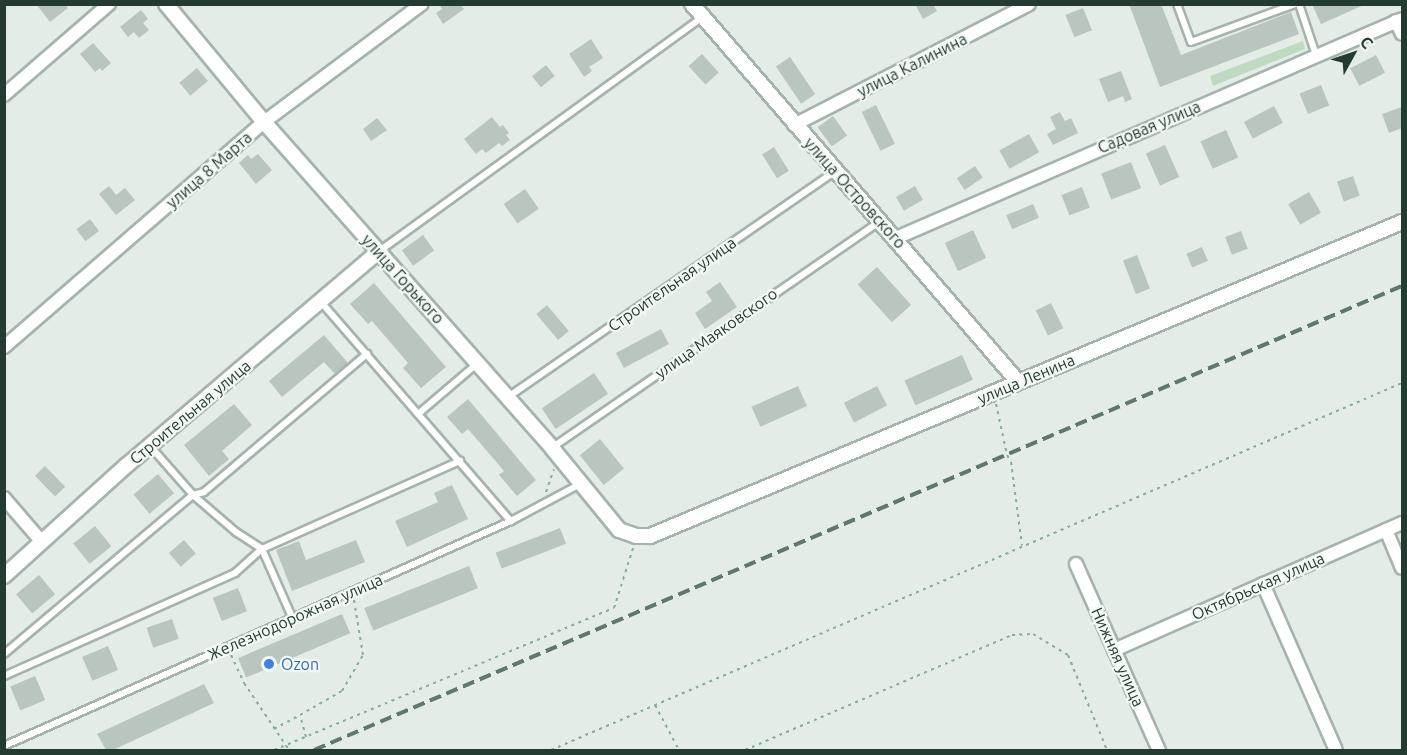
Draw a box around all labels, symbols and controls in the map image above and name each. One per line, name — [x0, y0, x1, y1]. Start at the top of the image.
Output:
north arrow — [1323, 24, 1383, 84]
street label: улица Калинина — [854, 29, 970, 101]
text: С — [1357, 33, 1377, 52]
street label: Садовая улица — [1095, 97, 1203, 157]
street label: улица 8 Марта — [162, 128, 256, 212]
street label: улица Островского — [800, 134, 910, 252]
street label: улица Горького — [358, 230, 448, 328]
street label: Строительная улица — [604, 233, 740, 335]
street label: улица Маяковского — [651, 284, 781, 382]
street label: улица Ленина — [975, 350, 1077, 408]
street label: Строительная улица — [126, 356, 254, 468]
street label: Октябрьская улица — [1189, 548, 1327, 624]
street label: Железнодорожная улица — [204, 570, 386, 664]
street label: Нижняя улица — [1088, 604, 1148, 710]
place label: Ozon — [281, 654, 319, 674]
marker: Ozon — [262, 657, 276, 671]

